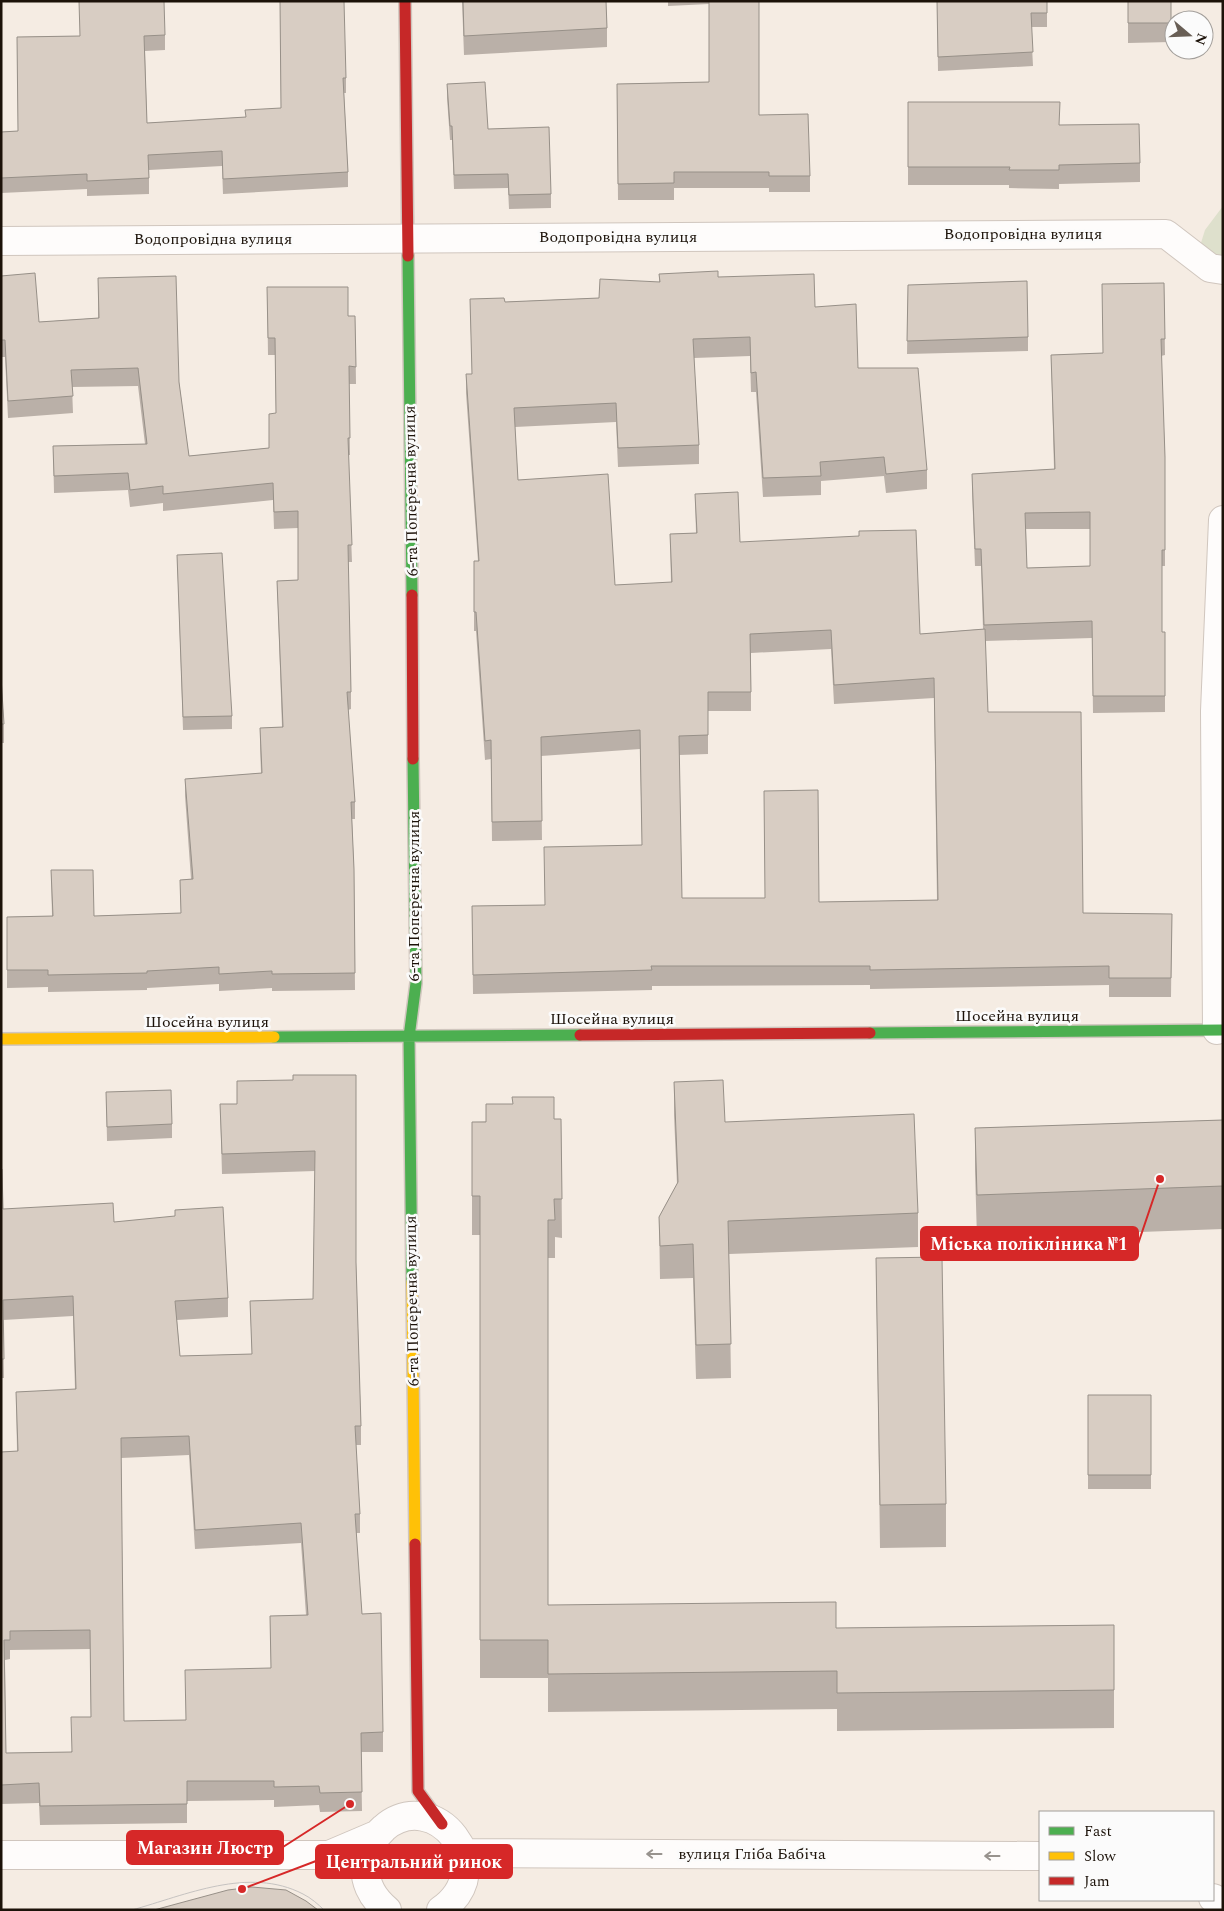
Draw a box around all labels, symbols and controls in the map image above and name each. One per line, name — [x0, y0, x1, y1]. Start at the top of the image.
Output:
north arrow — [1164, 10, 1214, 60]
text: N — [1189, 30, 1213, 48]
street label: Водопровідна вулиця — [944, 222, 1102, 246]
street label: Водопровідна вулиця — [539, 225, 697, 249]
street label: Водопровідна вулиця — [134, 227, 292, 251]
street label: 6-та Поперечна вулиця — [398, 405, 424, 577]
street label: 6-та Поперечна вулиця — [402, 811, 426, 981]
street label: Шосейна вулиця — [955, 1004, 1079, 1028]
street label: Шосейна вулиця — [550, 1007, 674, 1031]
street label: Шосейна вулиця — [145, 1010, 269, 1034]
street label: 6-та Поперечна вулиця — [399, 1215, 425, 1387]
callout: Міська полікліника №1 — [921, 1227, 1138, 1260]
text: Міська полікліника №1 — [930, 1231, 1128, 1258]
legend — [1039, 1811, 1214, 1901]
text: Fast — [1084, 1820, 1112, 1843]
callout: Магазин Люстр — [127, 1831, 283, 1864]
text: Магазин Люстр — [137, 1835, 273, 1862]
street label: вулиця Гліба Бабіча — [678, 1842, 826, 1866]
callout: Центральний ринок — [316, 1845, 512, 1878]
text: Slow — [1084, 1845, 1116, 1868]
text: Центральний ринок — [326, 1849, 502, 1876]
one-way arrow — [646, 1849, 662, 1859]
one-way arrow — [984, 1851, 1000, 1860]
text: Jam — [1084, 1870, 1110, 1893]

